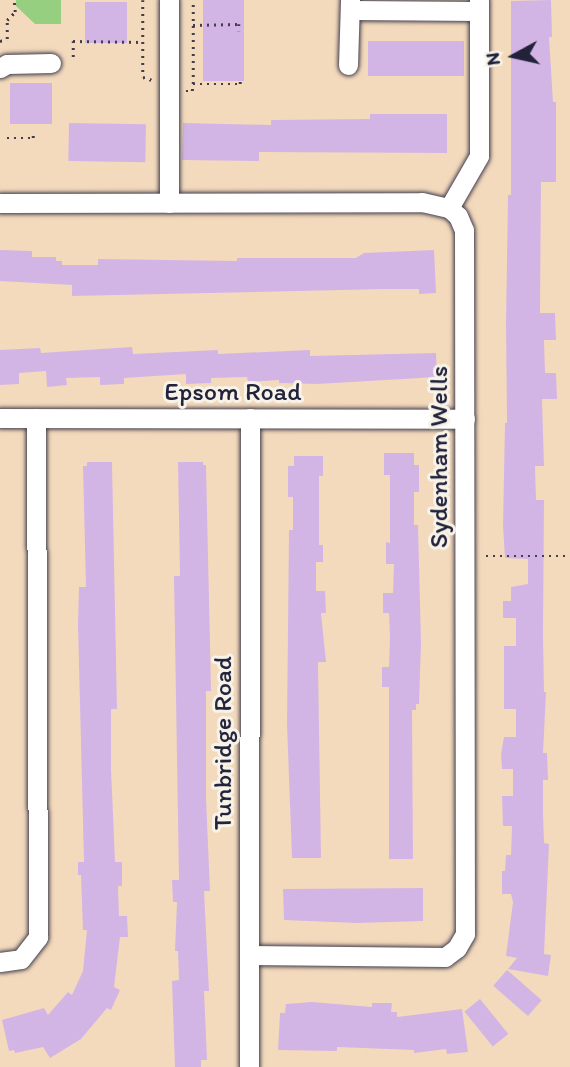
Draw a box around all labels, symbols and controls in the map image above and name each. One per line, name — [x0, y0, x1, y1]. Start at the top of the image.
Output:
north arrow — [479, 21, 549, 91]
text: N — [480, 51, 505, 67]
street label: Sydenham Wells — [423, 366, 455, 548]
street label: Epsom Road — [165, 376, 301, 408]
street label: Tunbridge Road — [207, 656, 239, 830]

